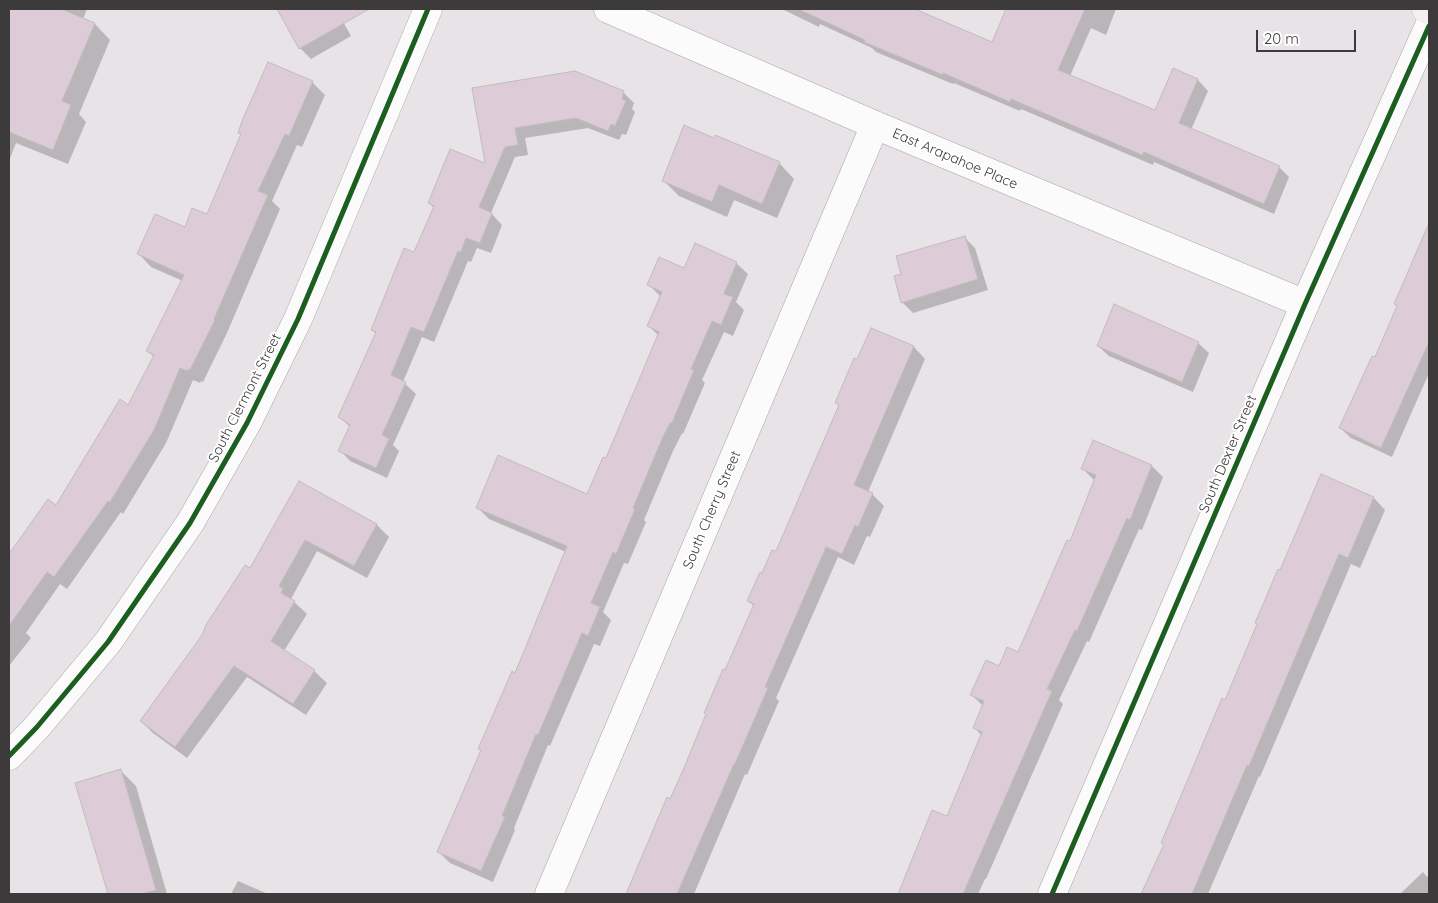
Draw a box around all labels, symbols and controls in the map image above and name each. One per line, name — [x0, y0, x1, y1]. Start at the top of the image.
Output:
scale bar — [1258, 20, 1358, 52]
text: 20 m — [1264, 29, 1299, 48]
street label: East Arapahoe Place — [890, 125, 1020, 193]
street label: South Clermont Street — [205, 331, 285, 465]
street label: South Dexter Street — [1196, 393, 1260, 515]
street label: South Cherry Street — [680, 448, 744, 572]

